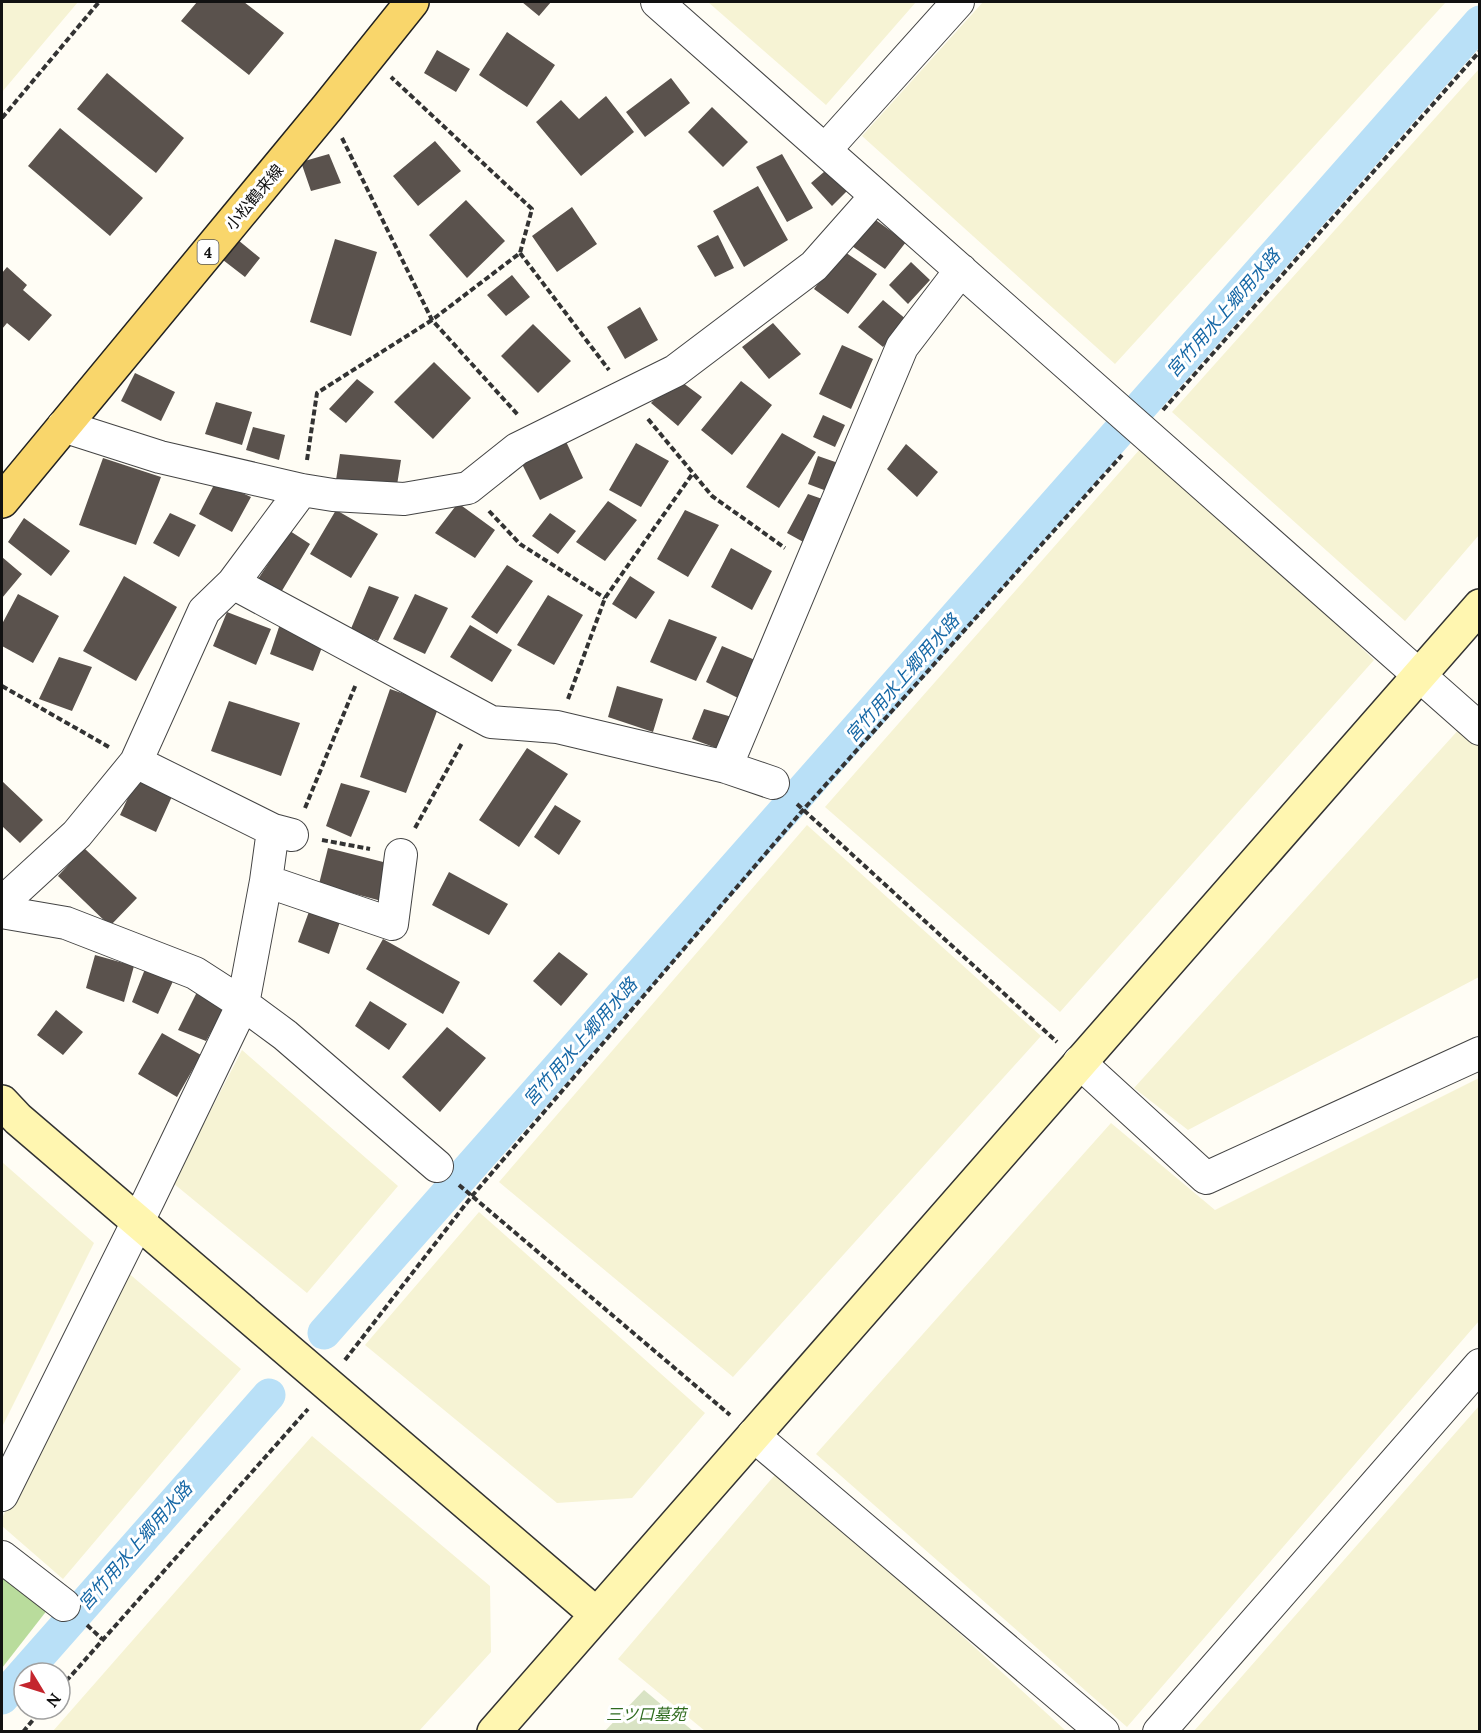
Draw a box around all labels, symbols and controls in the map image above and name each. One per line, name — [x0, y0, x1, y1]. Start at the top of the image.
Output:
street label: 小松鶴来線 — [221, 160, 287, 234]
road number: 4 — [198, 240, 218, 264]
water label: 宮竹用水上郷用水路 — [1161, 243, 1286, 382]
water label: 宮竹用水上郷用水路 — [840, 608, 965, 747]
water label: 宮竹用水上郷用水路 — [518, 972, 643, 1111]
water label: 宮竹用水上郷用水路 — [73, 1476, 198, 1615]
north arrow — [12, 1661, 72, 1721]
text: N — [42, 1689, 66, 1711]
park label: 三ツ口墓苑 — [606, 1704, 689, 1724]

